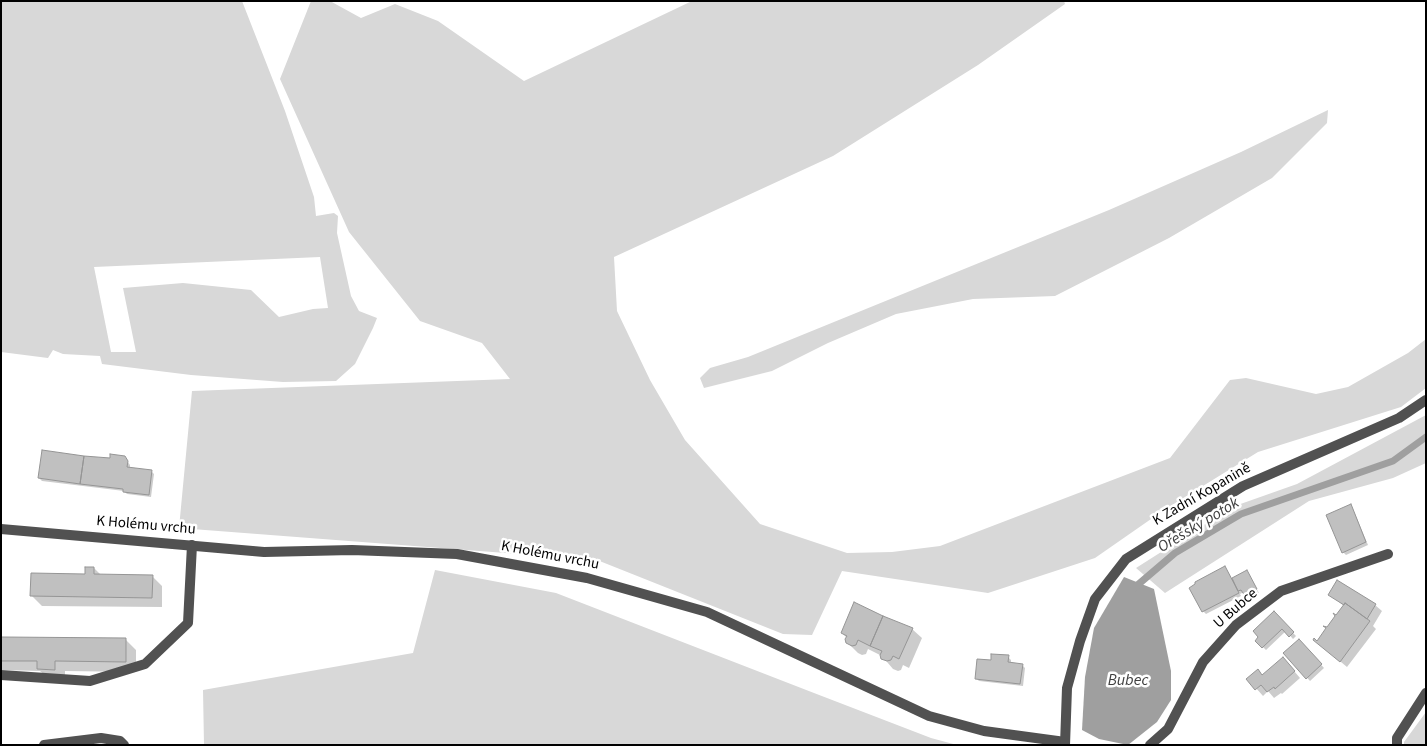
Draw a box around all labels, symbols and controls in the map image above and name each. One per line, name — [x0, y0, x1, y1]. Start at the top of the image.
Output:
street label: K Zadní Kopanině — [1150, 460, 1254, 530]
water label: Ořešský potok — [1155, 494, 1243, 558]
street label: K Holému vrchu — [96, 513, 196, 539]
street label: K Holému vrchu — [499, 538, 601, 574]
street label: U Bubce — [1211, 585, 1261, 633]
water label: Bubec — [1108, 671, 1148, 691]

